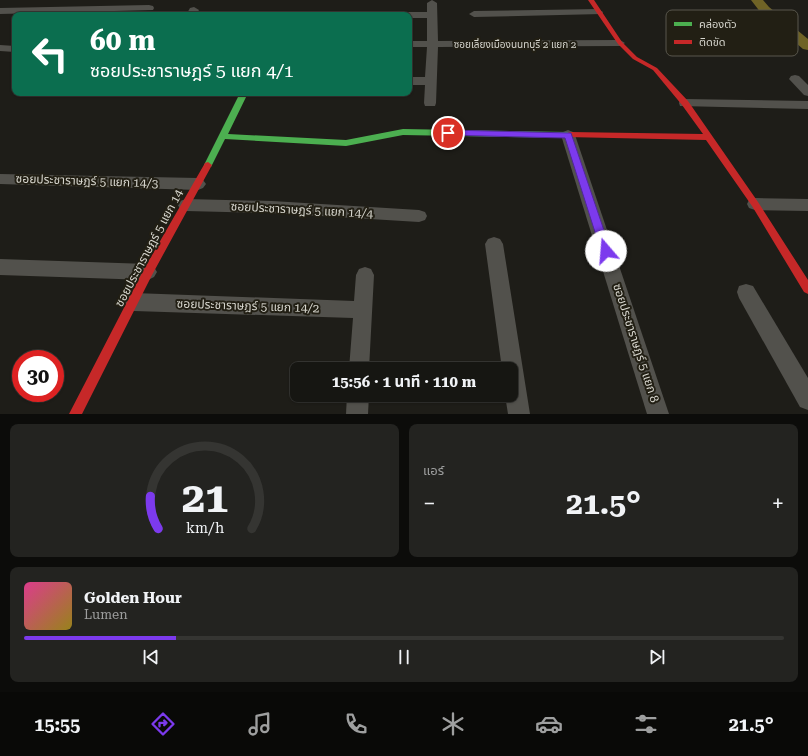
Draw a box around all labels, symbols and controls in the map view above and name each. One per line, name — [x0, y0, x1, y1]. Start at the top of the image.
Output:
legend — [666, 10, 798, 56]
text: คล่องตัว — [699, 18, 737, 31]
text: 60 m — [90, 24, 155, 57]
icon: left — [24, 28, 76, 80]
text: ติดขัด — [699, 36, 726, 49]
street label: ซอยเลี่ยงเมืองนนทบุรี 2 แยก 2 — [454, 37, 577, 51]
text: ซอยประชาราษฎร์ 5 แยก 4/1 — [90, 60, 294, 81]
pin — [431, 116, 465, 150]
icon: arrive — [437, 122, 459, 144]
street label: ซอยประชาราษฎร์ 5 แยก 14/3 — [15, 172, 159, 190]
street label: ซอยประชาราษฎร์ 5 แยก 14 — [112, 187, 186, 309]
street label: ซอยประชาราษฎร์ 5 แยก 14/4 — [230, 199, 374, 221]
position arrow — [585, 230, 627, 272]
street label: ซอยประชาราษฎร์ 5 แยก 8 — [610, 282, 662, 404]
street label: ซอยประชาราษฎร์ 5 แยก 14/2 — [176, 297, 320, 315]
speed limit sign: 30 — [12, 350, 64, 402]
text: 15:56 · 1 นาที · 110 m — [332, 373, 476, 391]
text: แอร์ — [423, 463, 444, 478]
text: 21 — [181, 472, 228, 521]
text: 21.5° — [566, 486, 641, 521]
text: − — [423, 491, 435, 516]
text: + — [772, 491, 784, 516]
text: km/h — [185, 519, 224, 535]
text: Golden Hour — [84, 589, 182, 607]
text: Lumen — [84, 607, 128, 622]
icon: previous — [140, 646, 162, 668]
icon: pause — [393, 646, 415, 668]
icon: next — [646, 646, 668, 668]
icon: directions — [149, 710, 177, 738]
icon: music — [246, 710, 274, 738]
icon: phone — [342, 710, 370, 738]
icon: climate — [439, 710, 467, 738]
icon: car — [535, 710, 563, 738]
icon: filters — [632, 710, 660, 738]
text: 15:55 — [34, 714, 80, 735]
text: 21.5° — [729, 714, 774, 735]

